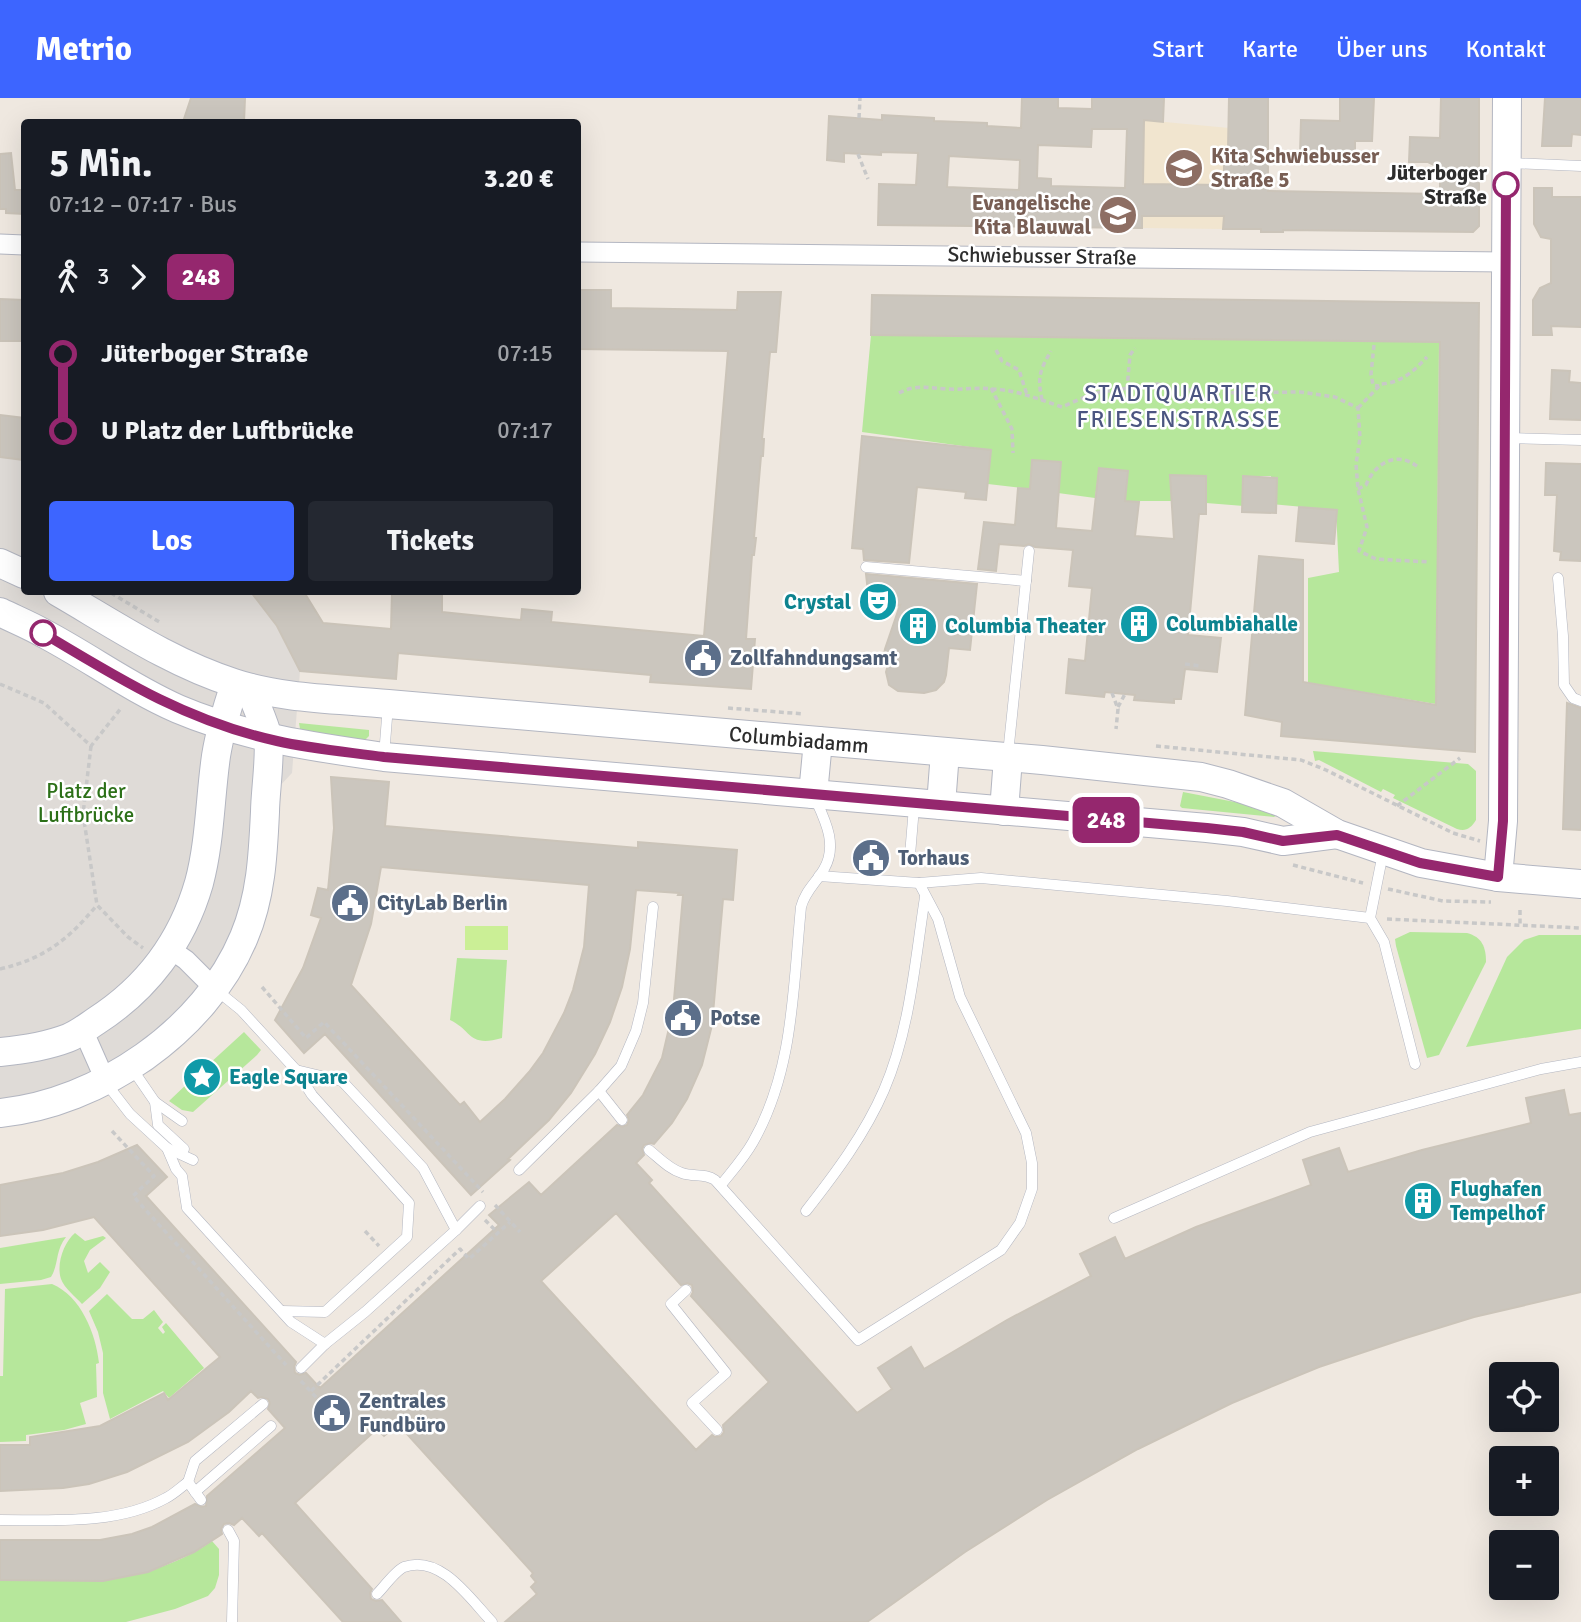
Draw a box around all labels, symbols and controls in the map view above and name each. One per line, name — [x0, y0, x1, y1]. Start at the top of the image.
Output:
text: Metrio — [35, 29, 132, 70]
text: Start — [1152, 34, 1204, 64]
text: Karte — [1242, 34, 1298, 64]
text: Über uns — [1336, 34, 1428, 64]
text: Kontakt — [1466, 34, 1546, 64]
text: 5 Min. — [49, 140, 153, 187]
place label: Kita Schwiebusser Straße 5 — [1211, 143, 1380, 193]
school or university icon: Kita Schwiebusser Straße 5 — [1163, 147, 1205, 189]
place label: Jüterboger Straße — [1387, 160, 1488, 210]
text: 3.20 € — [484, 163, 553, 195]
marker: Jüterboger Straße — [1493, 172, 1519, 198]
text: 07:12 – 07:17 · Bus — [49, 190, 237, 219]
place label: Evangelische Kita Blauwal — [972, 190, 1091, 240]
school or university icon: Evangelische Kita Blauwal — [1097, 194, 1139, 236]
street label: Schwiebusser Straße — [947, 241, 1137, 271]
icon: walk — [49, 258, 87, 296]
icon: forward — [119, 258, 157, 296]
text: 3 — [97, 262, 109, 291]
text: 248 — [181, 262, 220, 292]
text: Jüterboger Straße — [101, 338, 308, 370]
text: 07:15 — [497, 339, 553, 368]
district label: STADTQUARTIER FRIESENSTRASSE — [1077, 379, 1281, 434]
text: U Platz der Luftbrücke — [101, 415, 354, 447]
text: 07:17 — [497, 416, 553, 445]
button: Los — [49, 501, 294, 581]
button: Tickets — [308, 501, 553, 581]
theatre icon: Crystal — [857, 581, 899, 623]
place label: Crystal — [784, 589, 851, 615]
building icon: Columbiahalle — [1118, 603, 1160, 645]
building icon: Columbia Theater — [897, 605, 939, 647]
place label: Columbiahalle — [1166, 611, 1298, 637]
place label: Columbia Theater — [945, 613, 1107, 639]
unlabelled marker — [30, 620, 56, 646]
public building icon: Zollfahndungsamt — [682, 637, 724, 679]
place label: Zollfahndungsamt — [730, 645, 897, 671]
street label: Columbiadamm — [728, 721, 870, 759]
park label: Platz der Luftbrücke — [38, 778, 134, 828]
line badge: 248 — [1066, 797, 1146, 843]
text: 248 — [1087, 805, 1125, 835]
public building icon: Torhaus — [850, 837, 892, 879]
place label: Torhaus — [898, 845, 969, 871]
public building icon: CityLab Berlin — [329, 882, 371, 924]
place label: CityLab Berlin — [377, 890, 508, 916]
public building icon: Potse — [662, 997, 704, 1039]
place label: Potse — [710, 1005, 760, 1031]
place icon: Eagle Square — [181, 1056, 223, 1098]
place label: Eagle Square — [229, 1064, 348, 1090]
place label: Flughafen Tempelhof — [1450, 1176, 1546, 1226]
building icon: Flughafen Tempelhof — [1402, 1180, 1444, 1222]
map controls — [1489, 1362, 1559, 1600]
button: locate — [1489, 1362, 1559, 1432]
place label: Zentrales Fundbüro — [359, 1388, 446, 1438]
public building icon: Zentrales Fundbüro — [311, 1392, 353, 1434]
button: + — [1489, 1446, 1559, 1516]
button: − — [1489, 1530, 1559, 1600]

